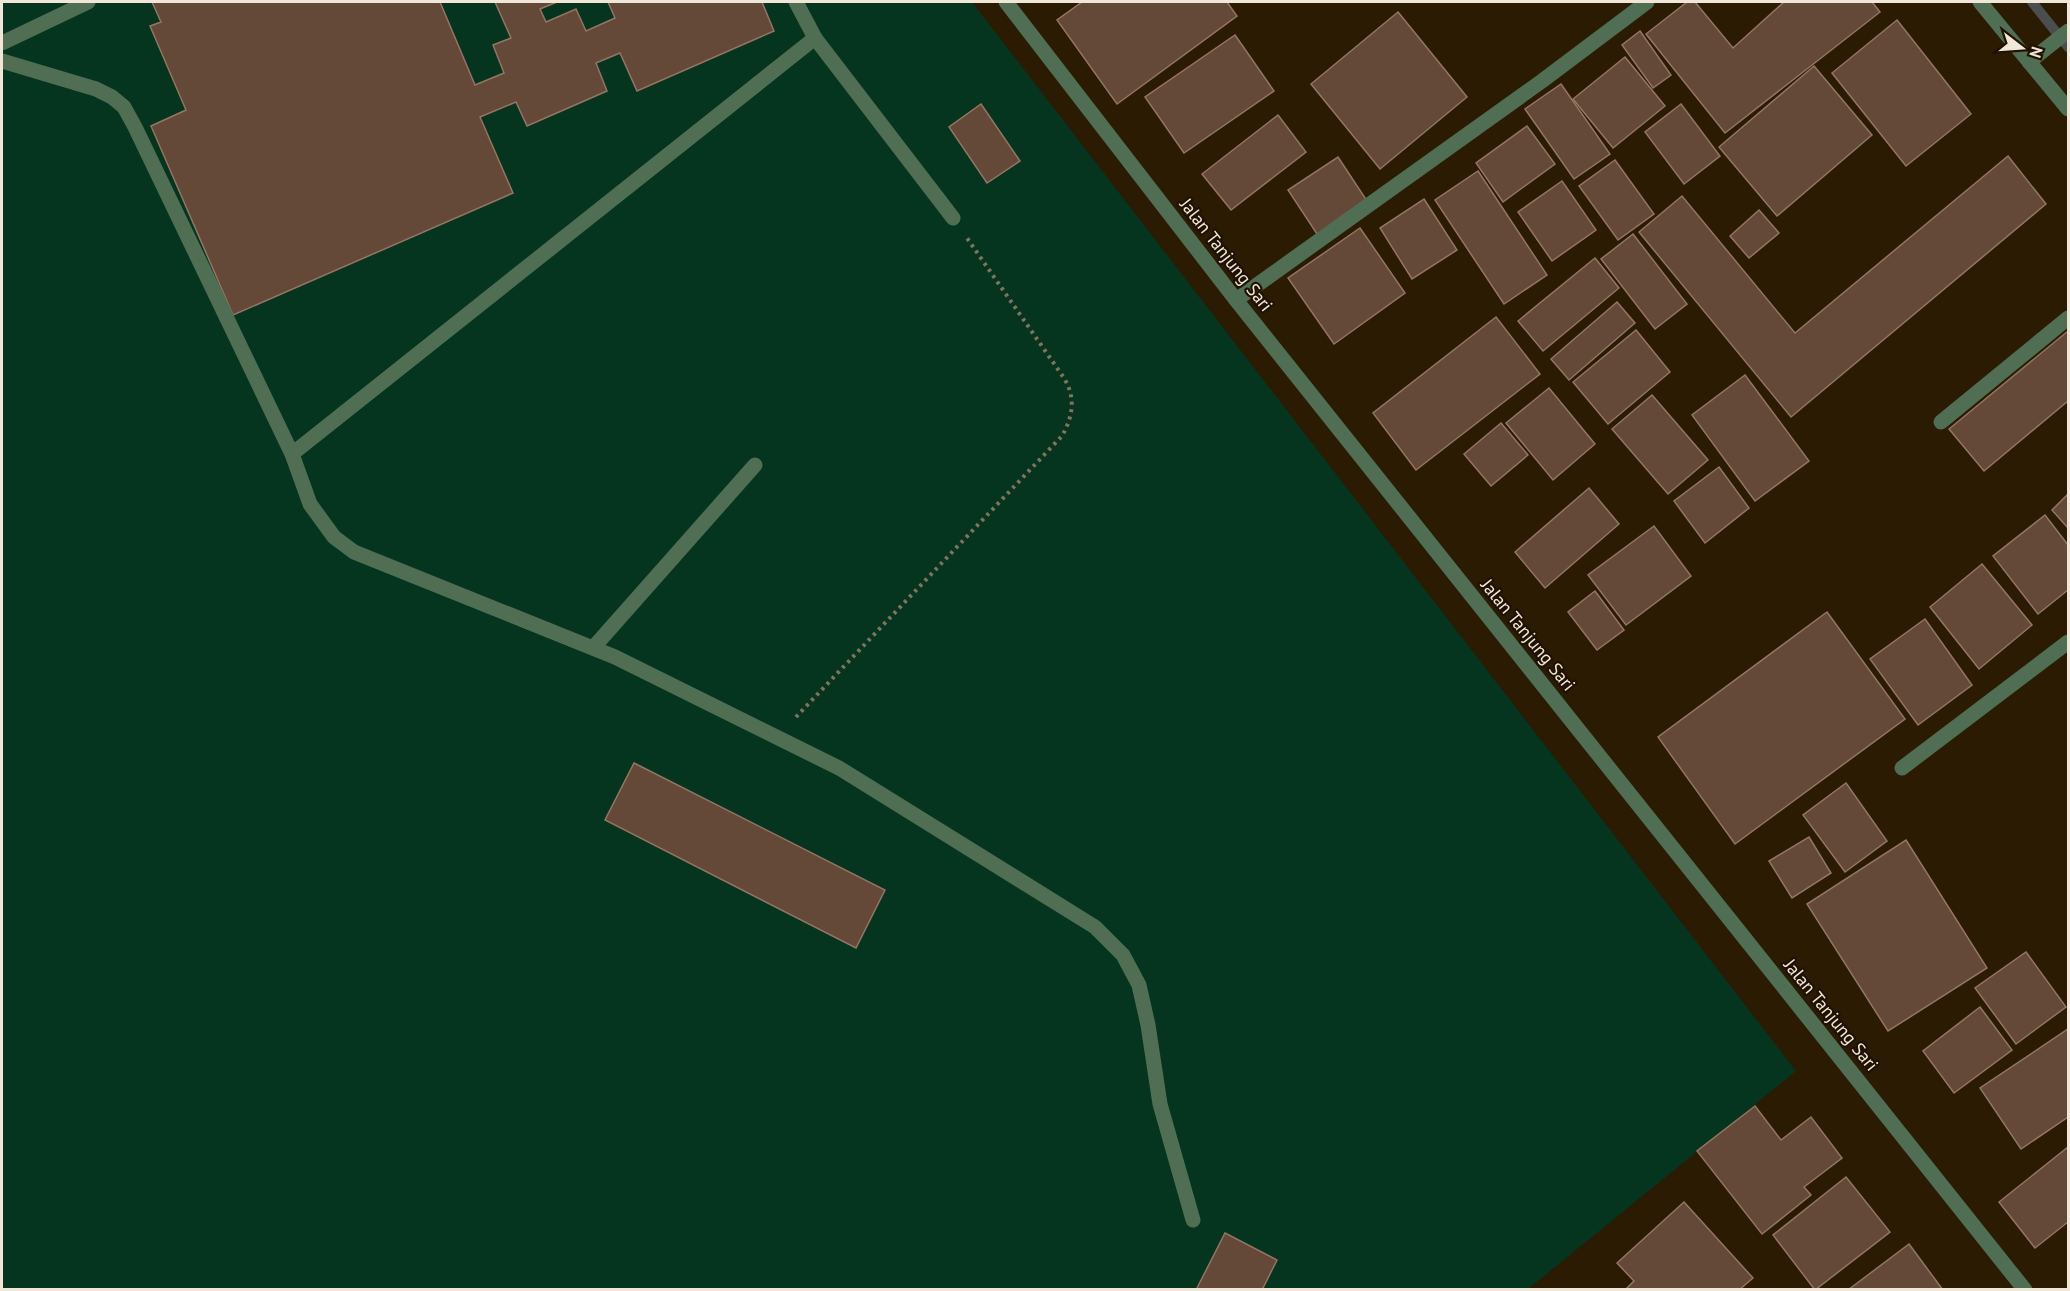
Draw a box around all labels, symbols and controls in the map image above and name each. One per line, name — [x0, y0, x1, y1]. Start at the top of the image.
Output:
north arrow — [1992, 18, 2052, 78]
text: N — [2025, 44, 2047, 60]
street label: Jalan Tanjung Sari — [1174, 193, 1278, 316]
street label: Jalan Tanjung Sari — [1476, 573, 1581, 695]
street label: Jalan Tanjung Sari — [1779, 953, 1884, 1075]

